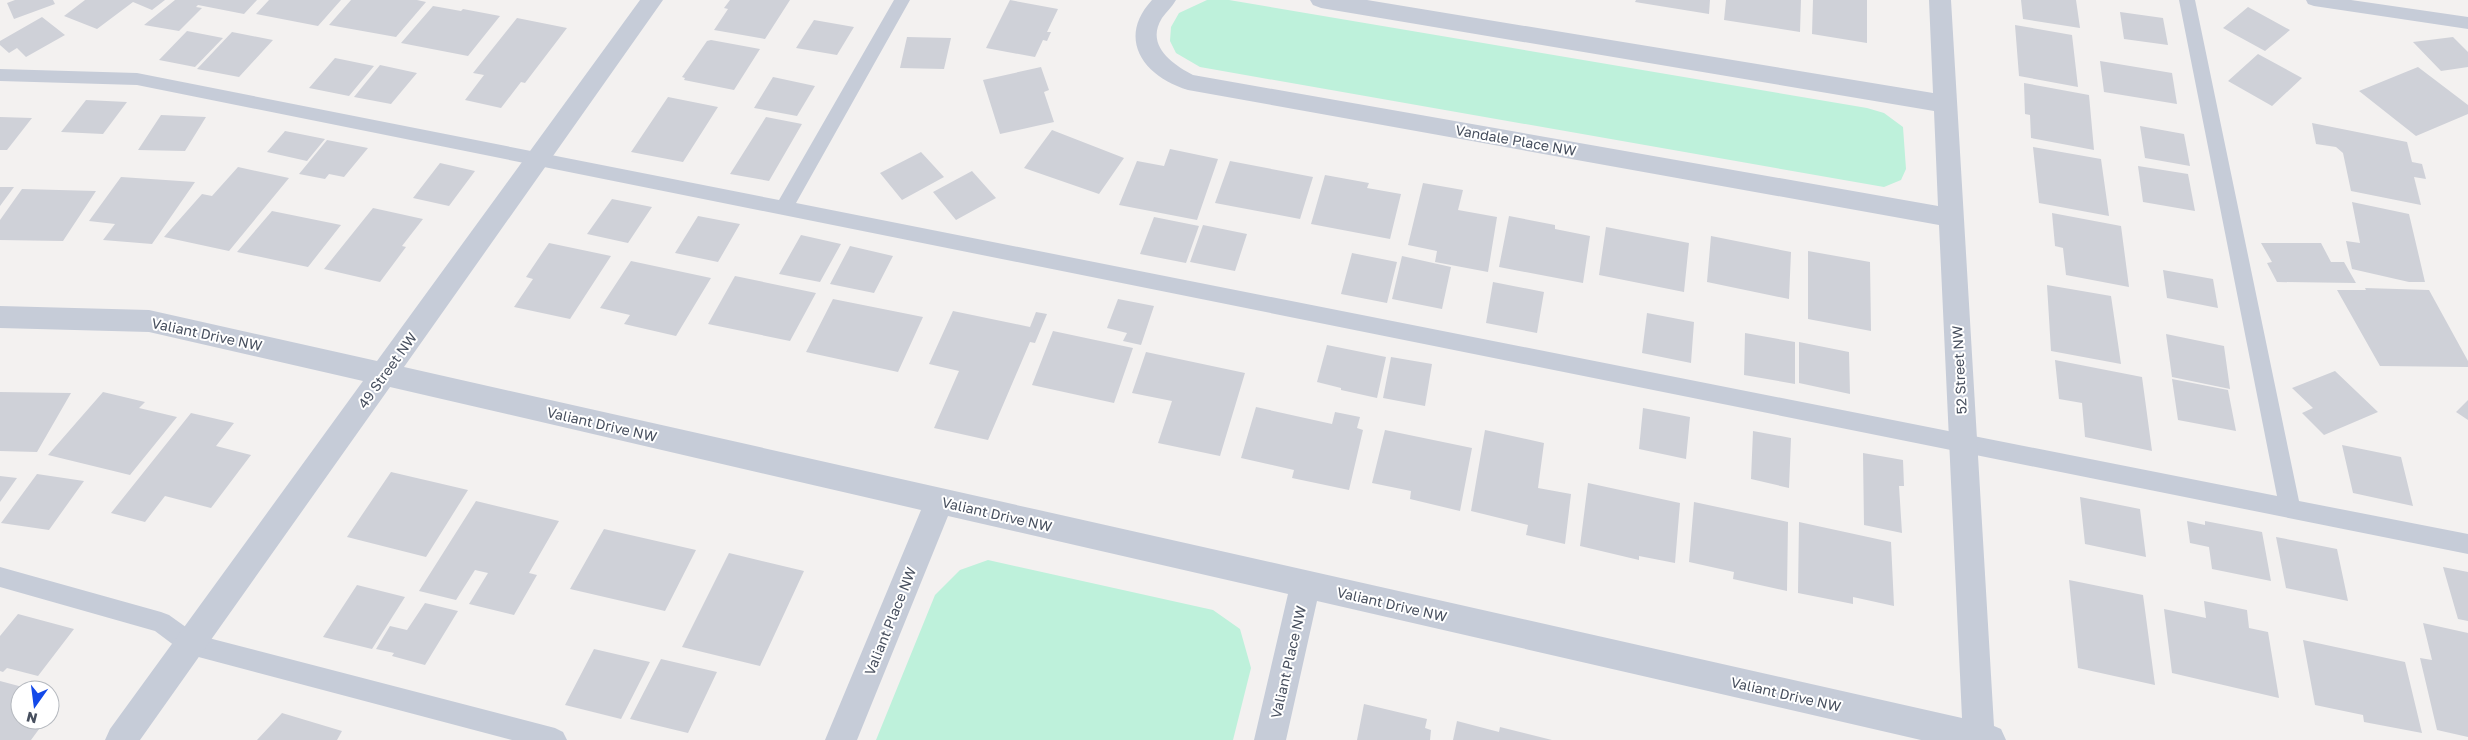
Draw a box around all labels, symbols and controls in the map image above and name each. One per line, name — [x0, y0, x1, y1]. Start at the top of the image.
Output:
street label: Vandale Place NW — [1454, 121, 1578, 159]
street label: Valiant Drive NW — [150, 314, 264, 354]
street label: 52 Street NW — [1948, 325, 1970, 415]
street label: 49 Street NW — [354, 328, 421, 411]
street label: Valiant Drive NW — [545, 403, 659, 445]
street label: Valiant Drive NW — [940, 493, 1054, 535]
street label: Valiant Place NW — [861, 564, 920, 678]
street label: Valiant Drive NW — [1335, 583, 1449, 625]
street label: Valiant Place NW — [1267, 603, 1309, 720]
street label: Valiant Drive NW — [1729, 673, 1843, 715]
north arrow — [10, 680, 60, 730]
text: N — [25, 709, 39, 728]

